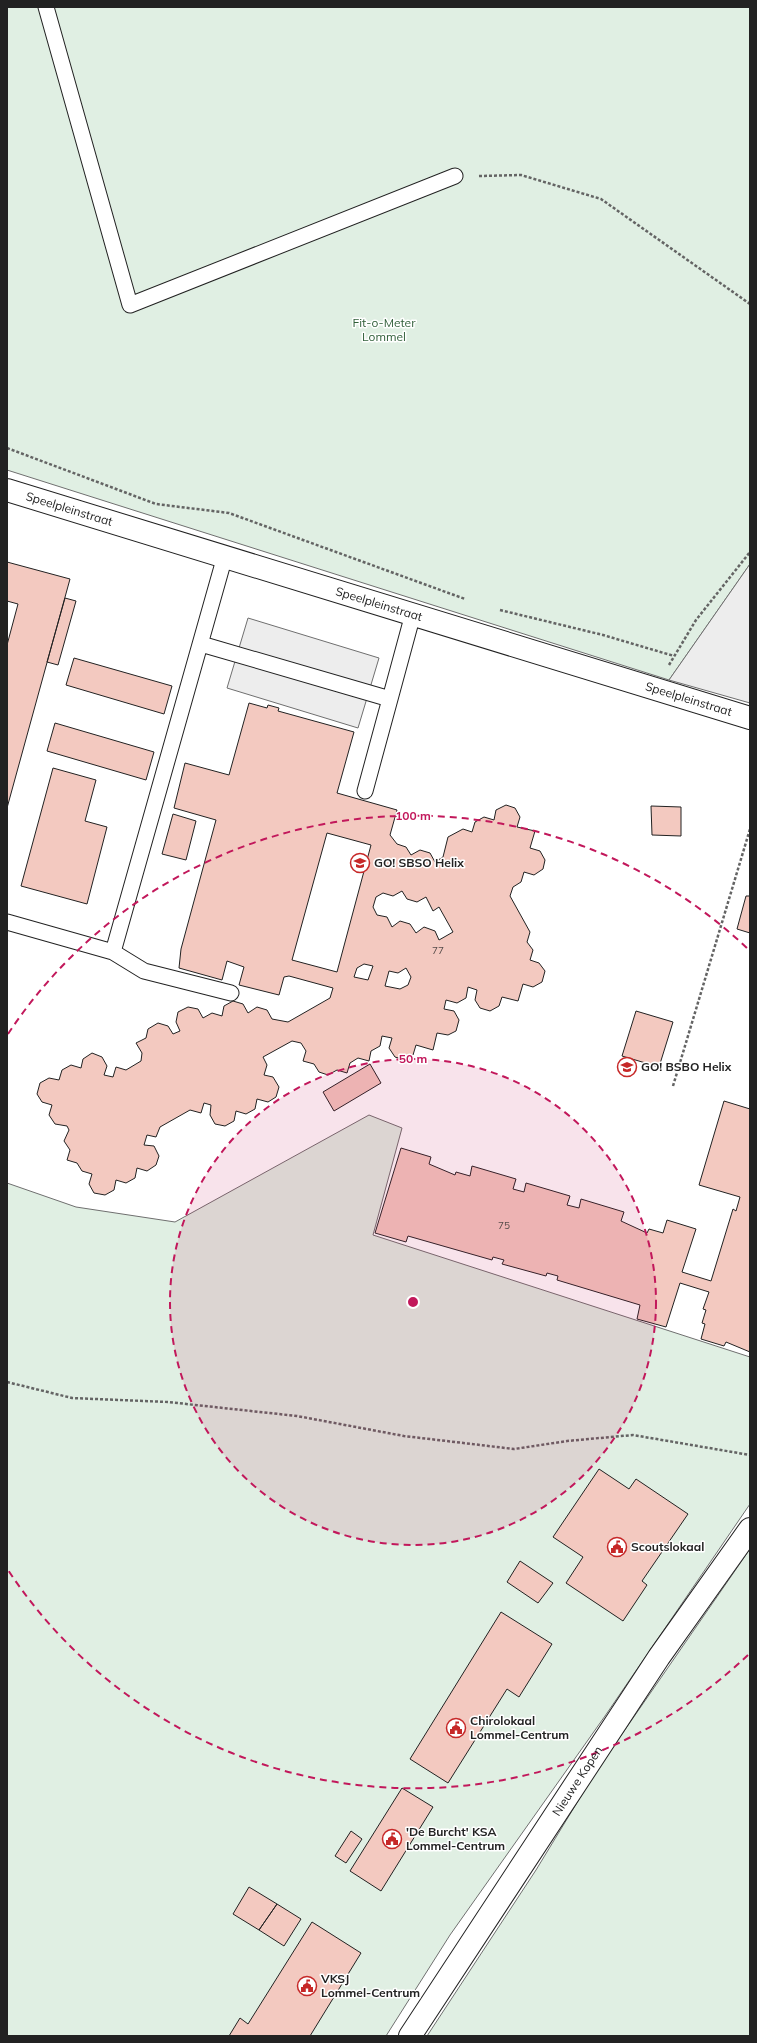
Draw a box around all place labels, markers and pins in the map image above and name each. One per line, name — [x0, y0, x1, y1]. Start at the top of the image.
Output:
school or university icon: GO! SBSO Helix — [349, 852, 371, 874]
place label: GO! SBSO Helix — [374, 855, 464, 870]
school or university icon: GO! BSBO Helix — [616, 1056, 638, 1078]
place label: GO! BSBO Helix — [641, 1059, 732, 1074]
centre of rings — [406, 1295, 420, 1309]
public building icon: Scoutslokaal — [606, 1536, 628, 1558]
place label: Scoutslokaal — [631, 1539, 704, 1554]
place label: Chirolokaal Lommel-Centrum — [470, 1713, 569, 1742]
public building icon: Chirolokaal Lommel-Centrum — [445, 1717, 467, 1739]
place label: 'De Burcht' KSA Lommel-Centrum — [406, 1824, 505, 1853]
public building icon: 'De Burcht' KSA Lommel-Centrum — [381, 1828, 403, 1850]
place label: VKSJ Lommel-Centrum — [320, 1971, 420, 2000]
public building icon: VKSJ Lommel-Centrum — [296, 1975, 318, 1997]

